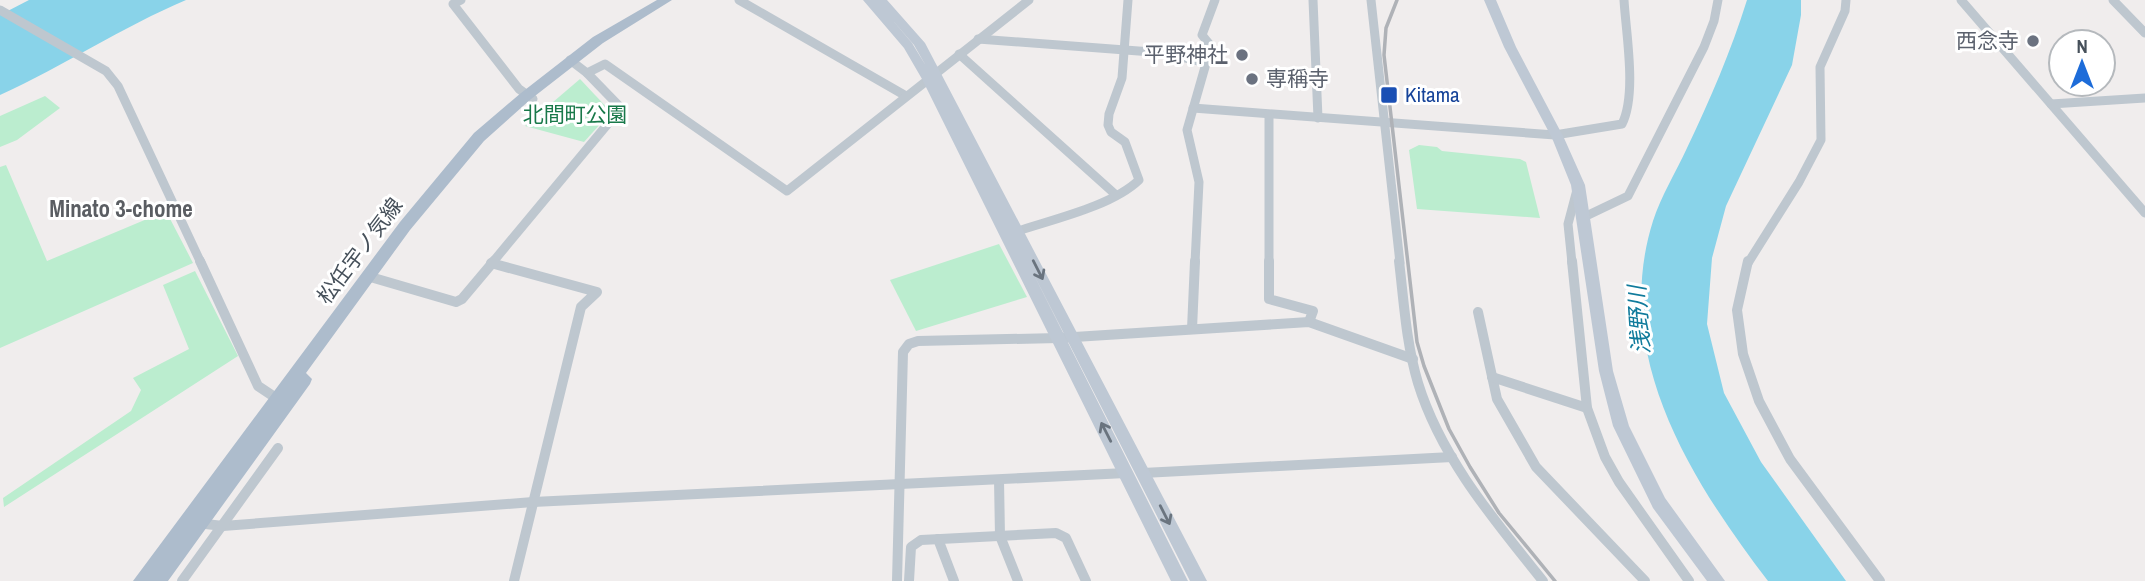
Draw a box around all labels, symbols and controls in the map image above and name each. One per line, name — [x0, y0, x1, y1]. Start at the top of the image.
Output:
place label: 西念寺 — [1956, 26, 2019, 55]
north arrow — [2047, 28, 2117, 98]
marker: 西念寺 — [2025, 33, 2041, 49]
text: N — [2076, 33, 2088, 59]
place label: 平野神社 — [1144, 40, 1228, 69]
marker: 平野神社 — [1234, 47, 1250, 63]
place label: 専稱寺 — [1266, 64, 1329, 93]
marker: 専稱寺 — [1244, 71, 1260, 87]
place label: Kitama — [1405, 80, 1460, 109]
marker: Kitama — [1379, 85, 1399, 105]
park label: 北間町公園 — [523, 100, 628, 129]
street label: 松任宇ノ気線 — [310, 192, 409, 310]
district label: Minato 3-chome — [49, 193, 193, 224]
one-way arrow — [1032, 259, 1046, 280]
water label: 浅野川 — [1620, 282, 1656, 356]
one-way arrow — [1098, 422, 1112, 443]
one-way arrow — [1159, 504, 1173, 525]

